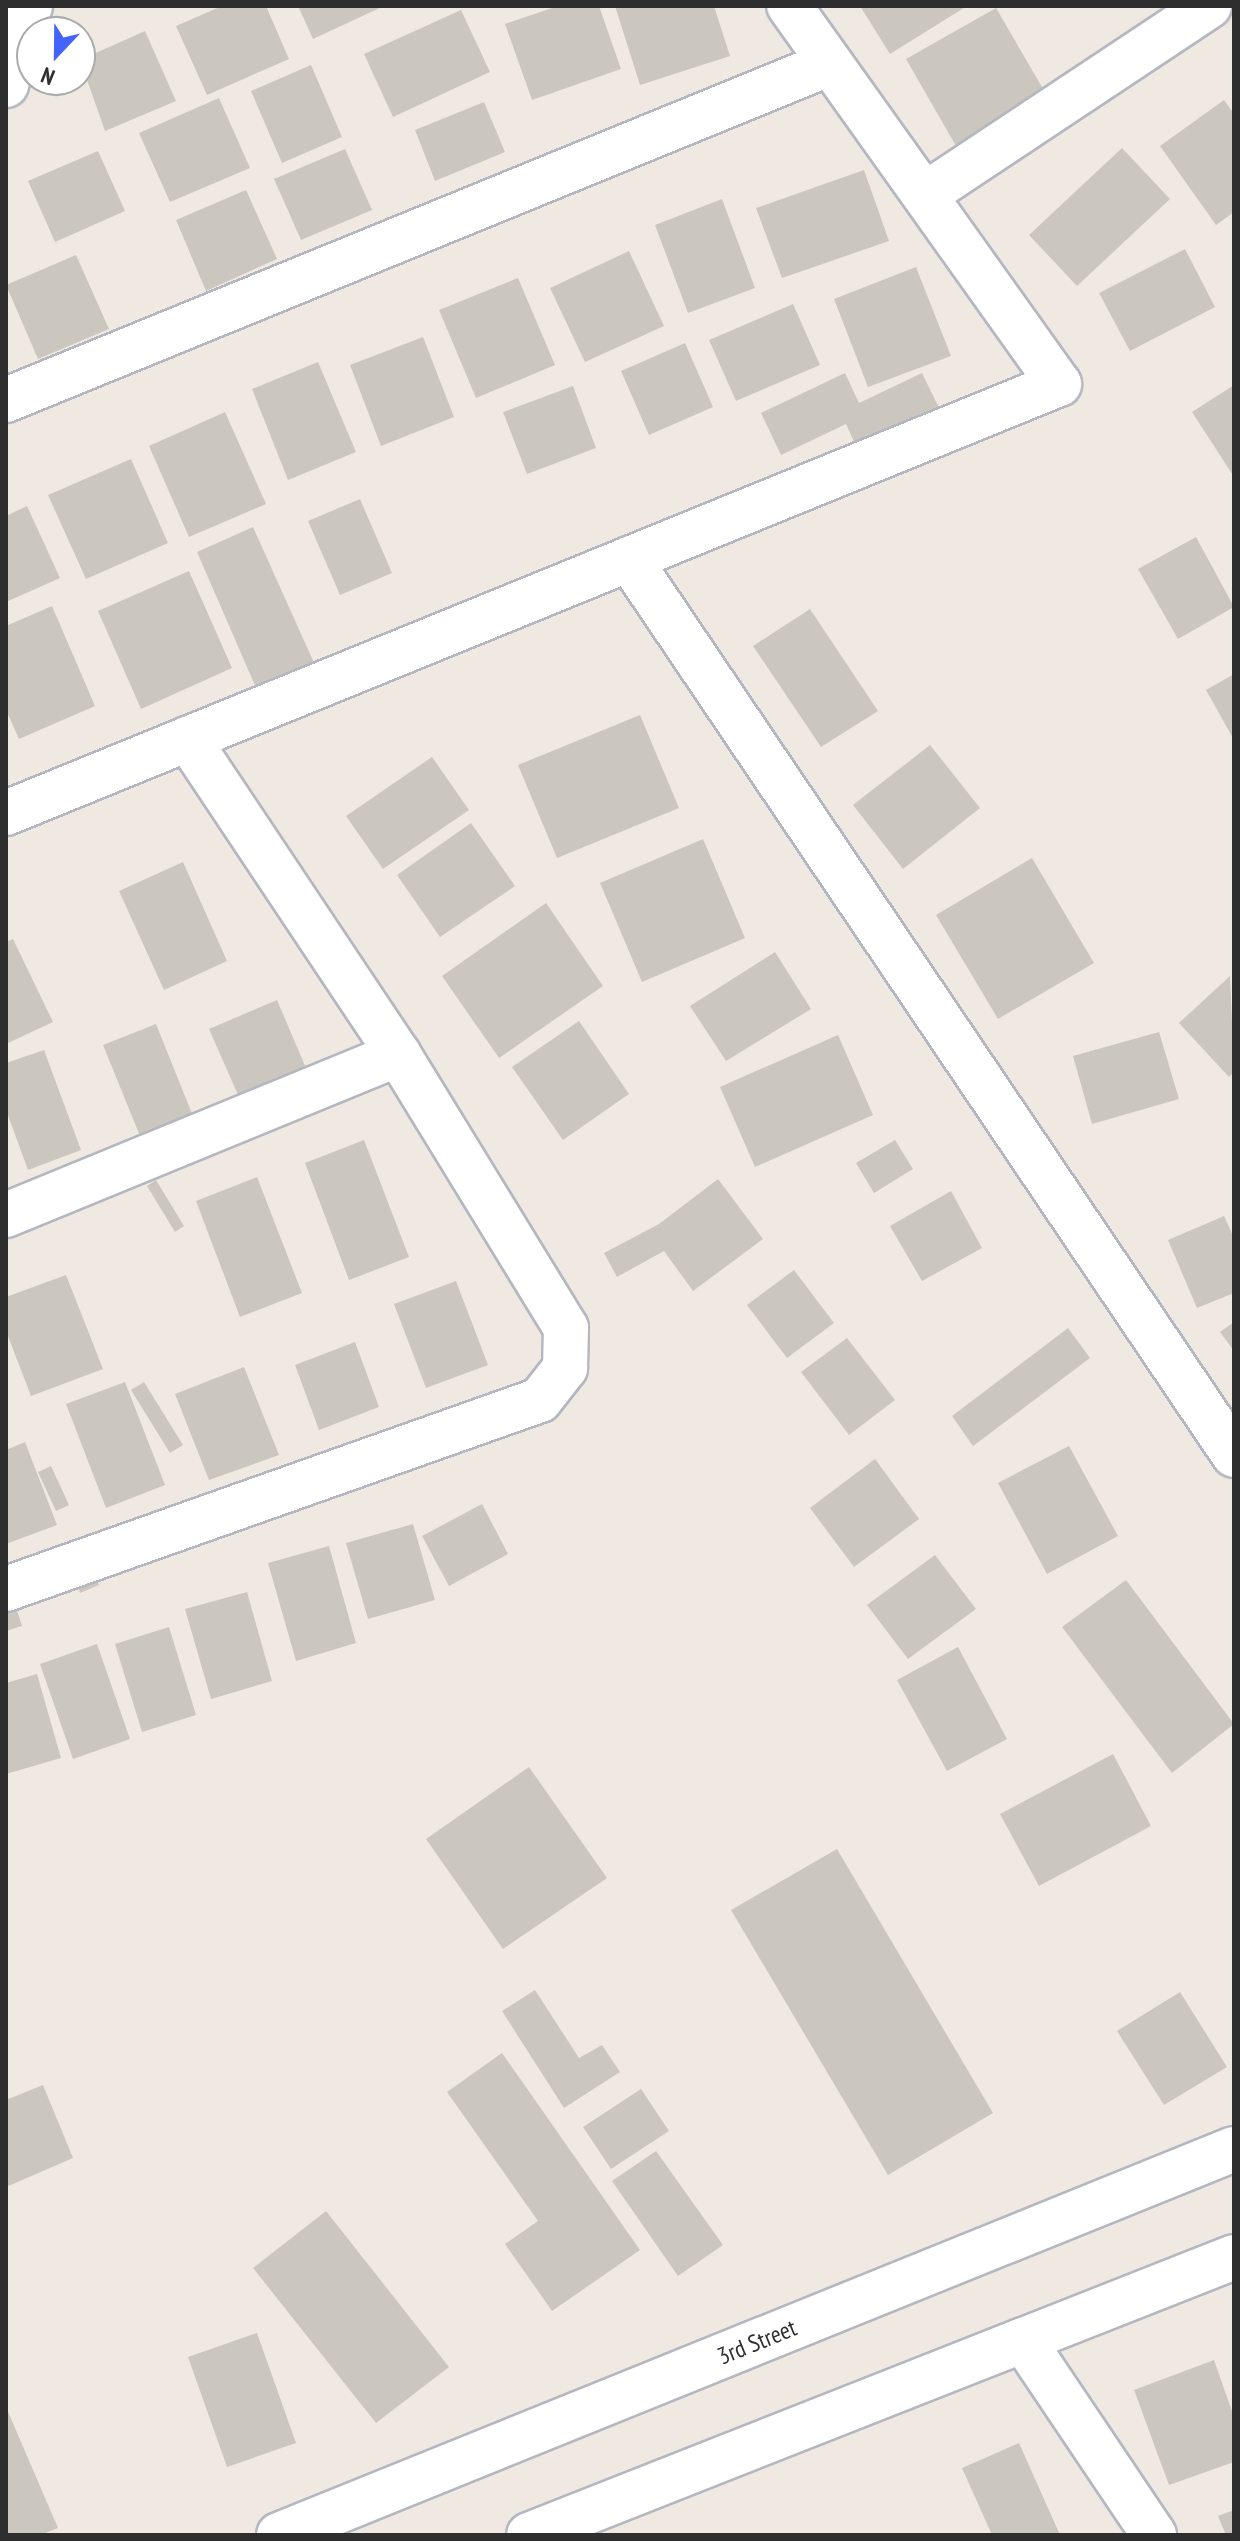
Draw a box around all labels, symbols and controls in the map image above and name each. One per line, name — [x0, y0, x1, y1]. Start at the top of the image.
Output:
north arrow — [16, 16, 96, 96]
text: N — [37, 61, 59, 92]
street label: 3rd Street — [713, 2313, 801, 2371]

